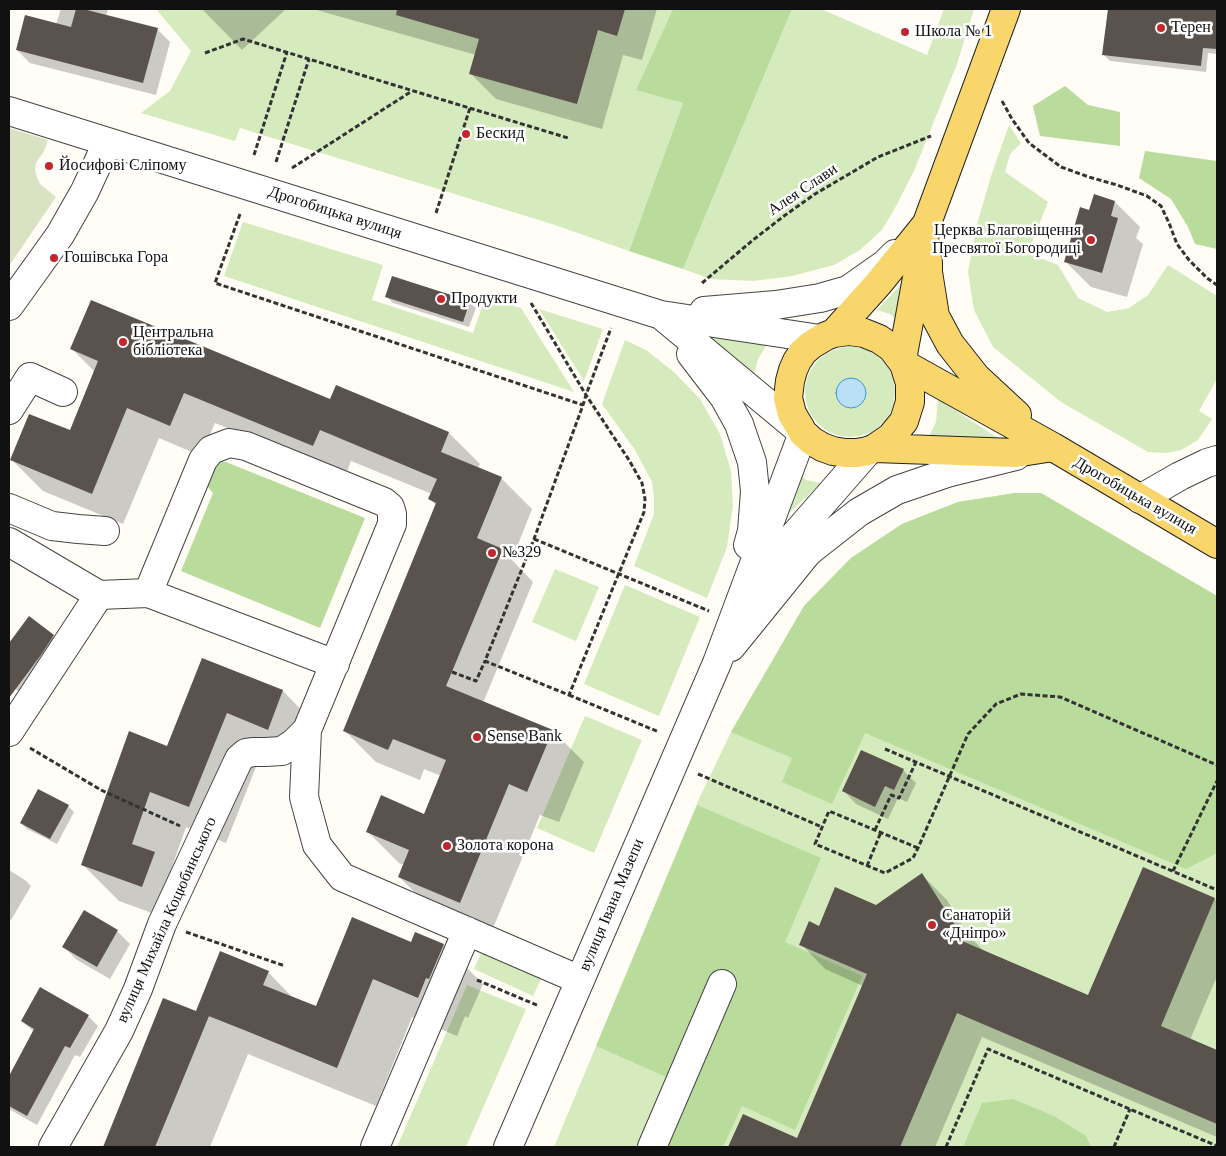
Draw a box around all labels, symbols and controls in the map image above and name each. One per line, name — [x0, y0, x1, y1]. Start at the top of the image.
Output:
place label: Терен — [1171, 18, 1211, 38]
place label: Школа № 1 — [915, 22, 992, 42]
marker: Терен — [1155, 22, 1167, 34]
marker: Школа № 1 — [899, 26, 911, 38]
place label: Бескид — [476, 124, 524, 144]
marker: Бескид — [460, 128, 472, 140]
place label: Йосифові Сліпому — [59, 156, 186, 176]
marker: Йосифові Сліпому — [43, 160, 55, 172]
street label: Алея Слави — [765, 160, 841, 220]
street label: Дрогобицька вулиця — [266, 182, 404, 244]
place label: Церква Благовіщення Пресвятої Богородиці — [932, 221, 1081, 259]
marker: Церква Благовіщення Пресвятої Богородиці — [1085, 234, 1097, 246]
place label: Гошівська Гора — [64, 248, 168, 268]
marker: Гошівська Гора — [48, 252, 60, 264]
place label: Продукти — [451, 289, 517, 309]
marker: Продукти — [435, 293, 447, 305]
place label: Центральна бібліотека — [133, 323, 214, 361]
marker: Центральна бібліотека — [117, 336, 129, 348]
street label: Дрогобицька вулиця — [1070, 453, 1200, 539]
place label: №329 — [502, 543, 541, 563]
marker: №329 — [486, 547, 498, 559]
place label: Sense Bank — [487, 727, 562, 747]
marker: Sense Bank — [471, 731, 483, 743]
street label: вулиця Михайла Коцюбинського — [113, 814, 221, 1026]
place label: Золота корона — [457, 836, 553, 856]
street label: вулиця Івана Мазепи — [575, 836, 649, 974]
marker: Золота корона — [441, 840, 453, 852]
place label: Санаторій «Дніпро» — [942, 906, 1011, 944]
marker: Санаторій «Дніпро» — [926, 919, 938, 931]

